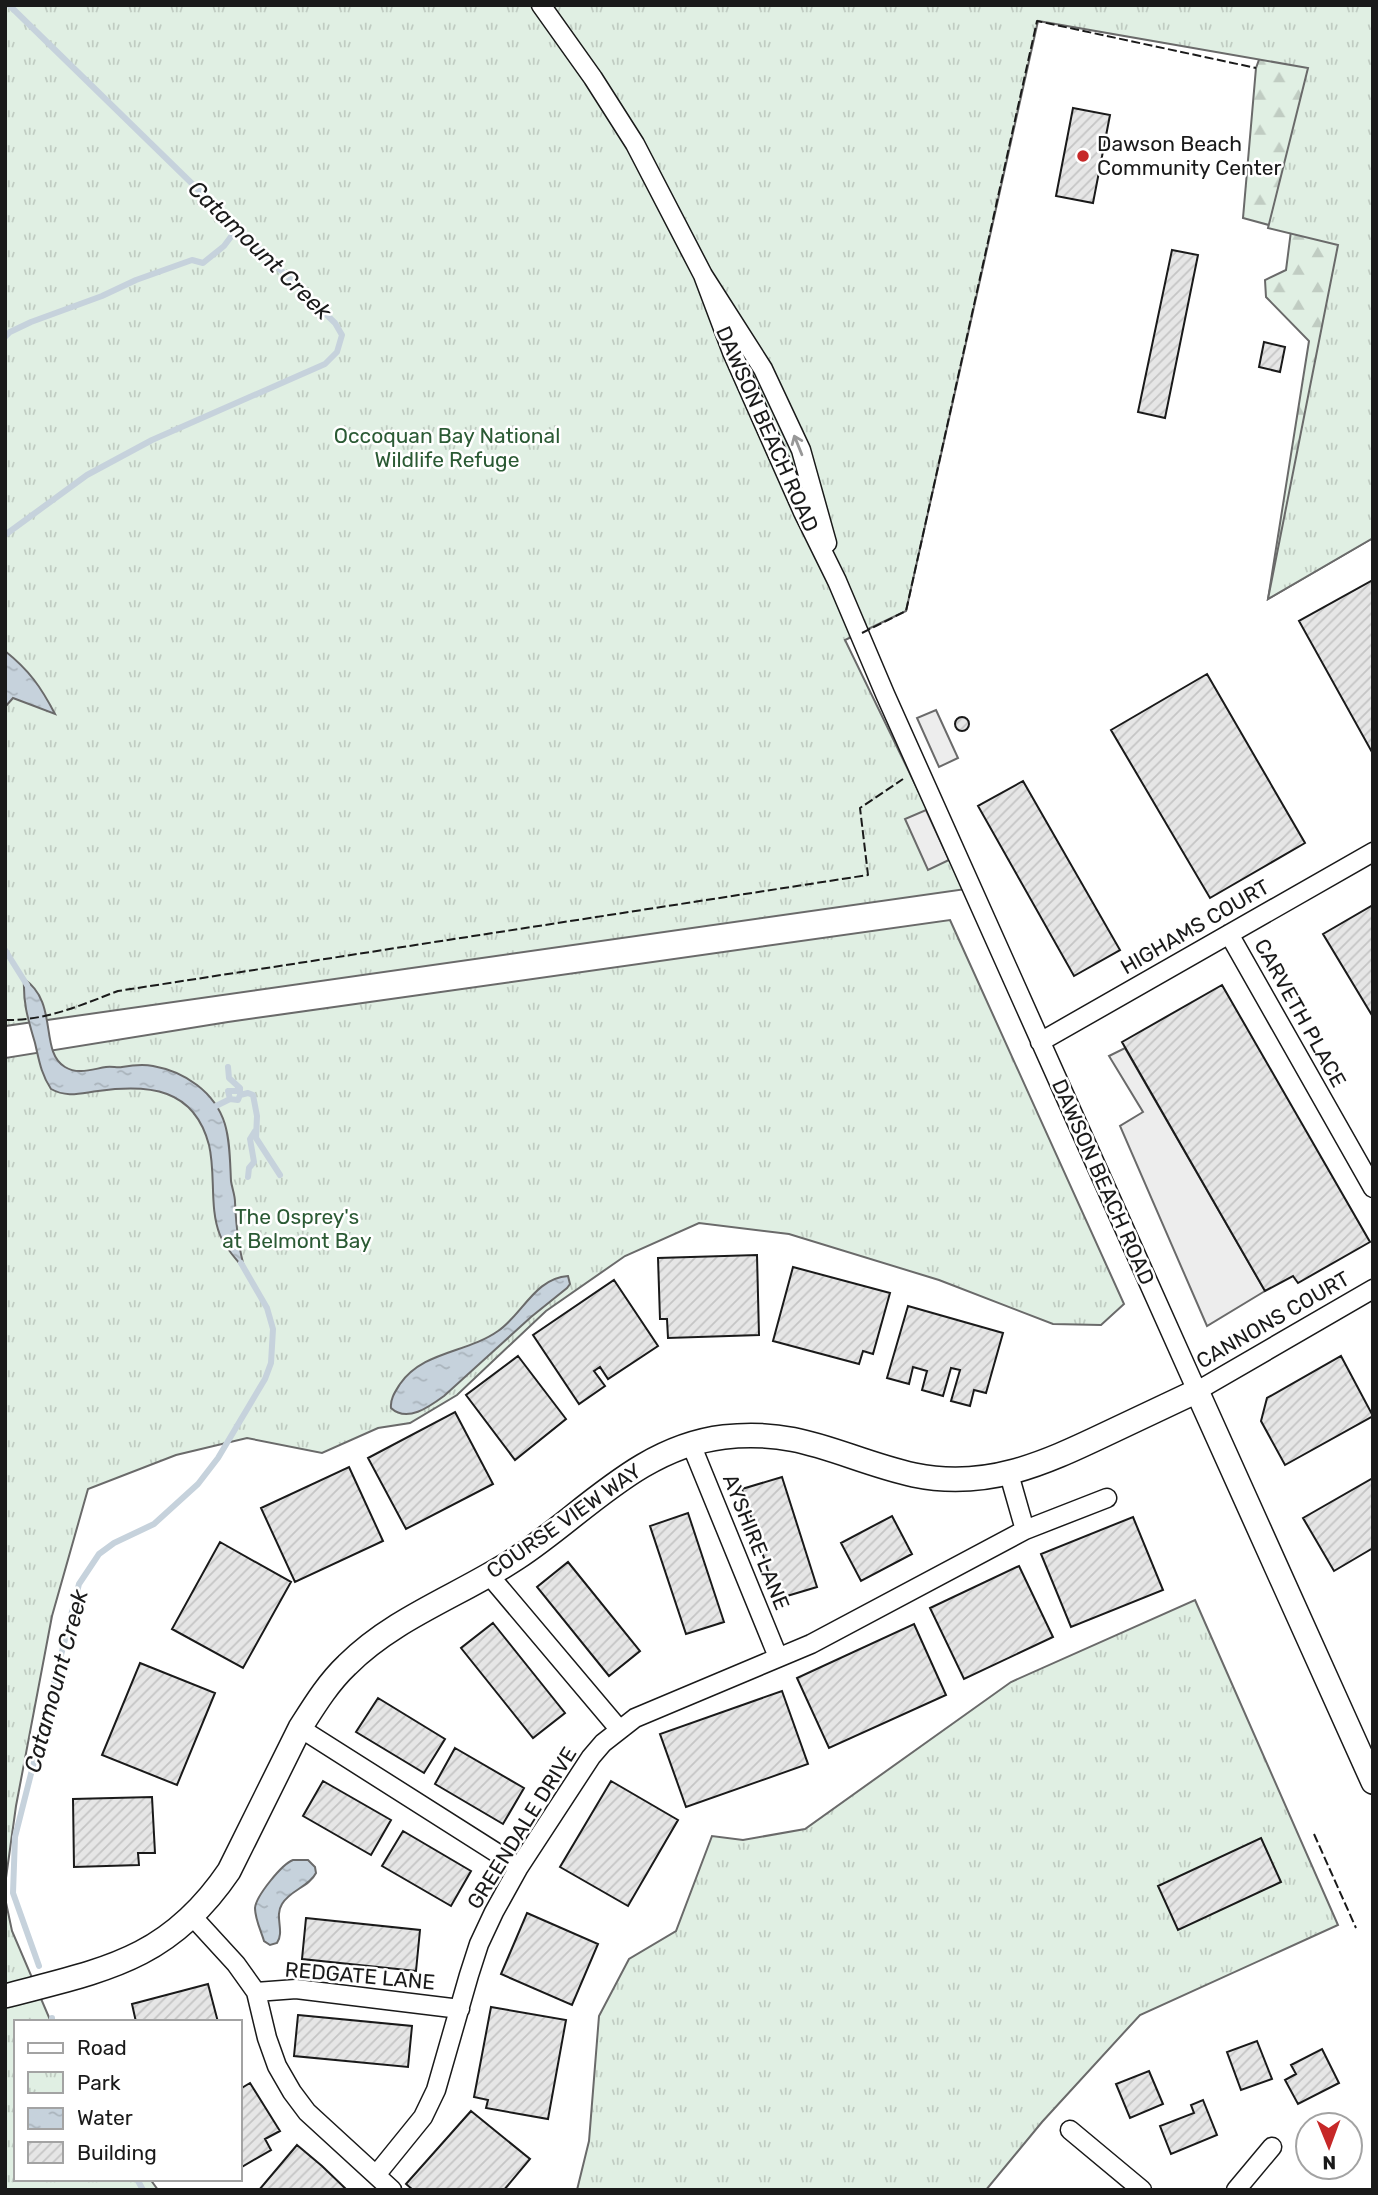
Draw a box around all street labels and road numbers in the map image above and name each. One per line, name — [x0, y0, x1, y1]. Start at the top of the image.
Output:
street label: DAWSON BEACH ROAD — [711, 322, 824, 535]
street label: HIGHAMS COURT — [1116, 874, 1274, 979]
street label: CARVETH PLACE — [1249, 934, 1352, 1091]
street label: DAWSON BEACH ROAD — [1047, 1075, 1160, 1288]
street label: CANNONS COURT — [1192, 1266, 1354, 1374]
street label: COURSE VIEW WAY — [482, 1458, 646, 1583]
street label: AYSHIRE LANE — [718, 1470, 795, 1613]
street label: GREENDALE DRIVE — [462, 1742, 582, 1913]
street label: REDGATE LANE — [284, 1956, 436, 1995]

